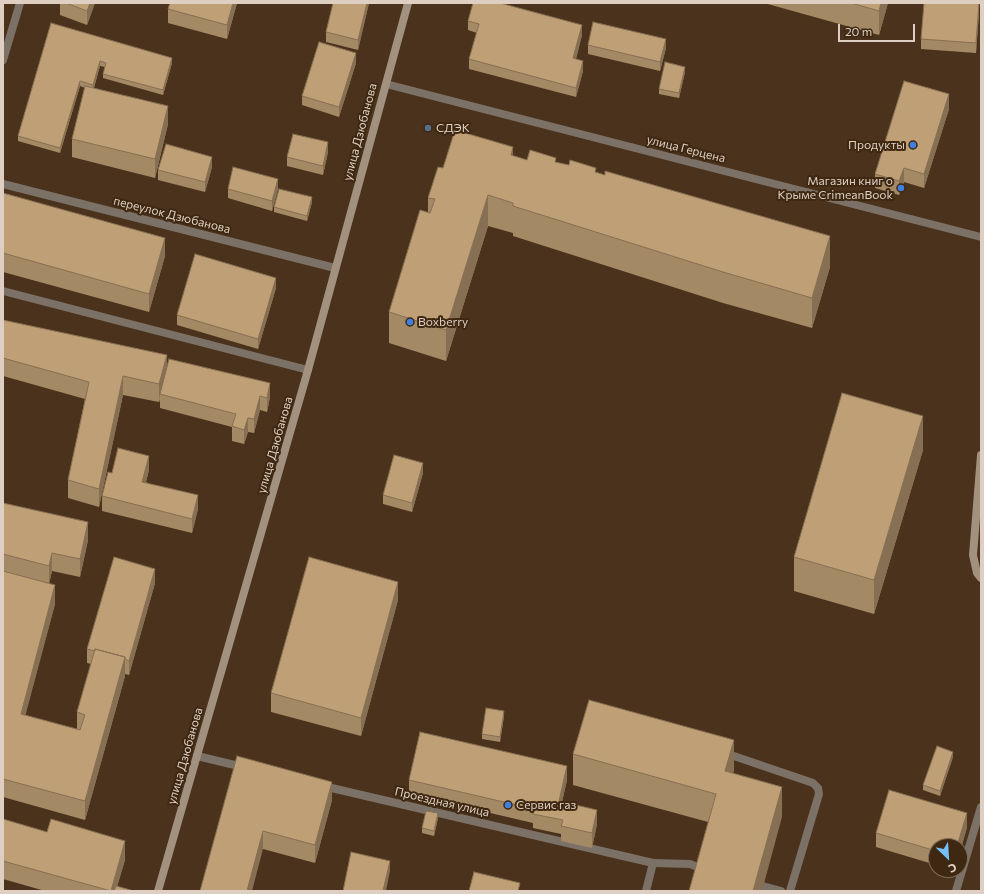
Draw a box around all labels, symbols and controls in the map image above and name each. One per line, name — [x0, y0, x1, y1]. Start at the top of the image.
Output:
scale bar — [840, 16, 917, 42]
text: 20 m — [845, 24, 872, 38]
street label: улица Дзюбанова — [340, 82, 380, 182]
place label: СДЭК — [436, 121, 470, 135]
marker: СДЭК — [423, 123, 433, 133]
street label: улица Герцена — [645, 132, 727, 166]
place label: Продукты — [848, 138, 905, 152]
marker: Продукты — [908, 140, 918, 150]
place label: Магазин книг о Крыме CrimeanBook — [777, 174, 893, 202]
marker: Магазин книг о Крыме CrimeanBook — [896, 183, 906, 193]
street label: переулок Дзюбанова — [112, 193, 232, 237]
place label: Boxberry — [418, 315, 468, 329]
marker: Boxberry — [405, 317, 415, 327]
street label: улица Дзюбанова — [254, 395, 296, 495]
street label: улица Дзюбанова — [164, 706, 206, 806]
street label: Проездная улица — [393, 784, 491, 820]
place label: Сервис газ — [516, 798, 576, 812]
marker: Сервис газ — [503, 800, 513, 810]
north arrow — [928, 838, 968, 878]
text: С — [947, 861, 959, 876]

